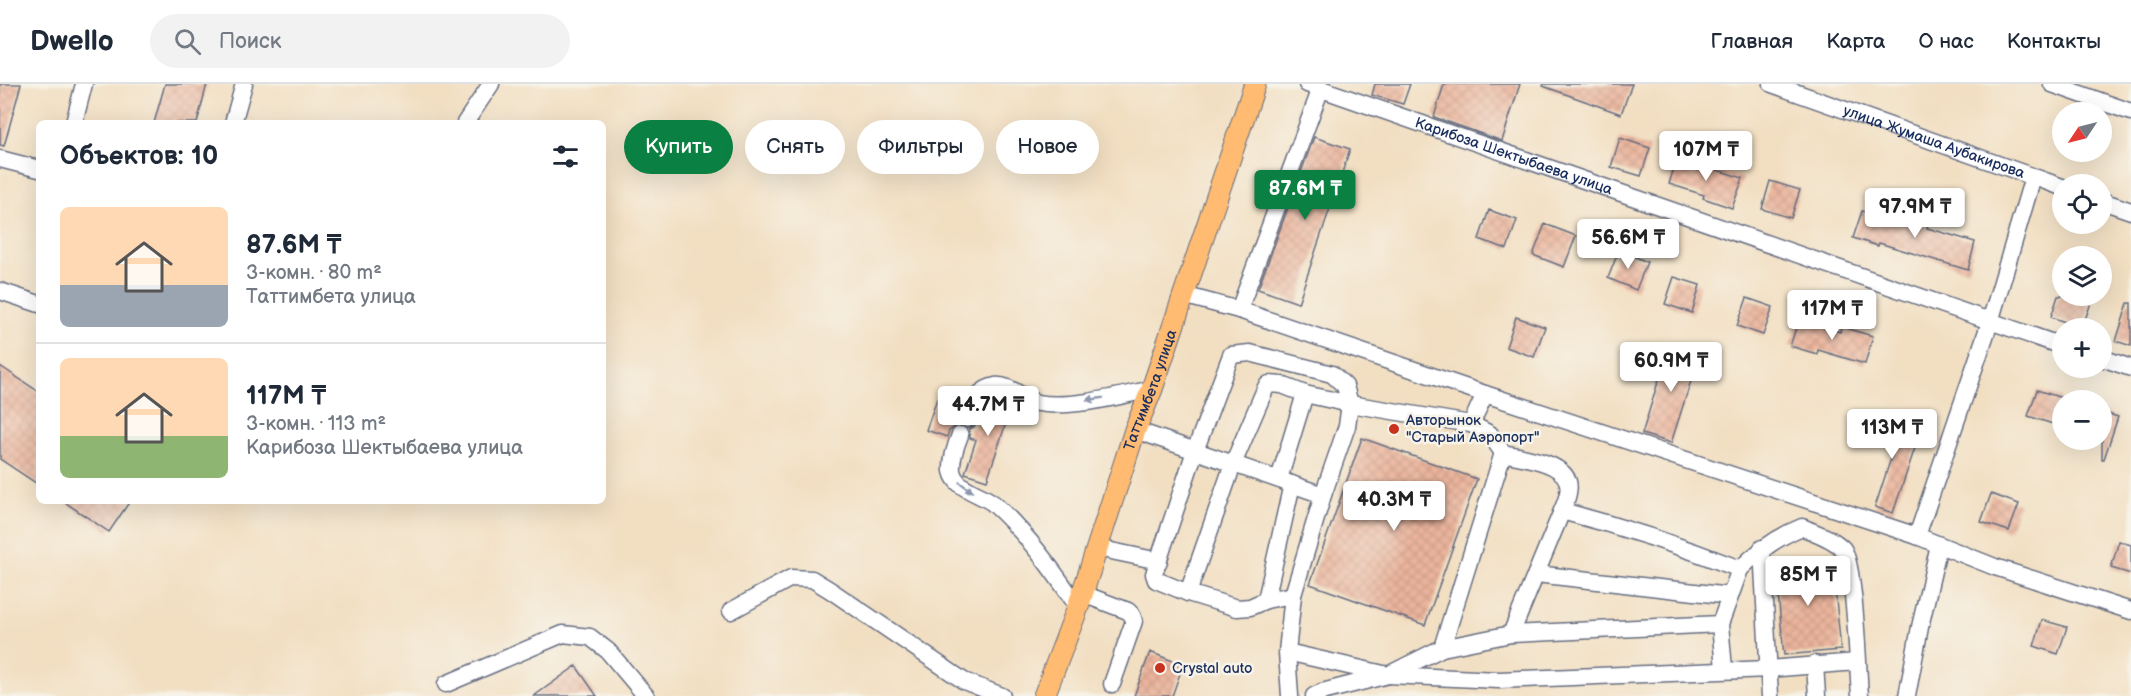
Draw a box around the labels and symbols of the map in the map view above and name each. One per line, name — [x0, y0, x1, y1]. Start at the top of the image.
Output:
street label: улица Жумаша Аубакирова — [1841, 101, 2027, 183]
north arrow — [2052, 102, 2112, 162]
street label: Карибоза Шектыбаева улица — [1412, 113, 1615, 199]
pin: 107M ₸ — [1657, 131, 1755, 182]
pin: 87.6M ₸ — [1250, 170, 1360, 221]
pin: 97.9M ₸ — [1860, 188, 1970, 239]
pin: 56.6M ₸ — [1573, 219, 1683, 270]
pin: 117M ₸ — [1783, 290, 1881, 341]
street label: Таттимбета улица — [1120, 327, 1181, 453]
pin: 60.9M ₸ — [1616, 342, 1726, 393]
pin: 44.7M ₸ — [933, 386, 1043, 437]
one-way arrow — [1085, 395, 1104, 404]
pin: 113M ₸ — [1843, 409, 1941, 460]
place label: Авторынок "Старый Аэропорт" — [1405, 411, 1540, 447]
marker: Авторынок "Старый Аэропорт" — [1387, 422, 1401, 436]
one-way arrow — [958, 480, 974, 493]
pin: 40.3M ₸ — [1339, 481, 1449, 532]
pin: 85M ₸ — [1766, 556, 1850, 607]
place label: Crystal auto — [1172, 659, 1252, 678]
marker: Crystal auto — [1153, 661, 1167, 675]

